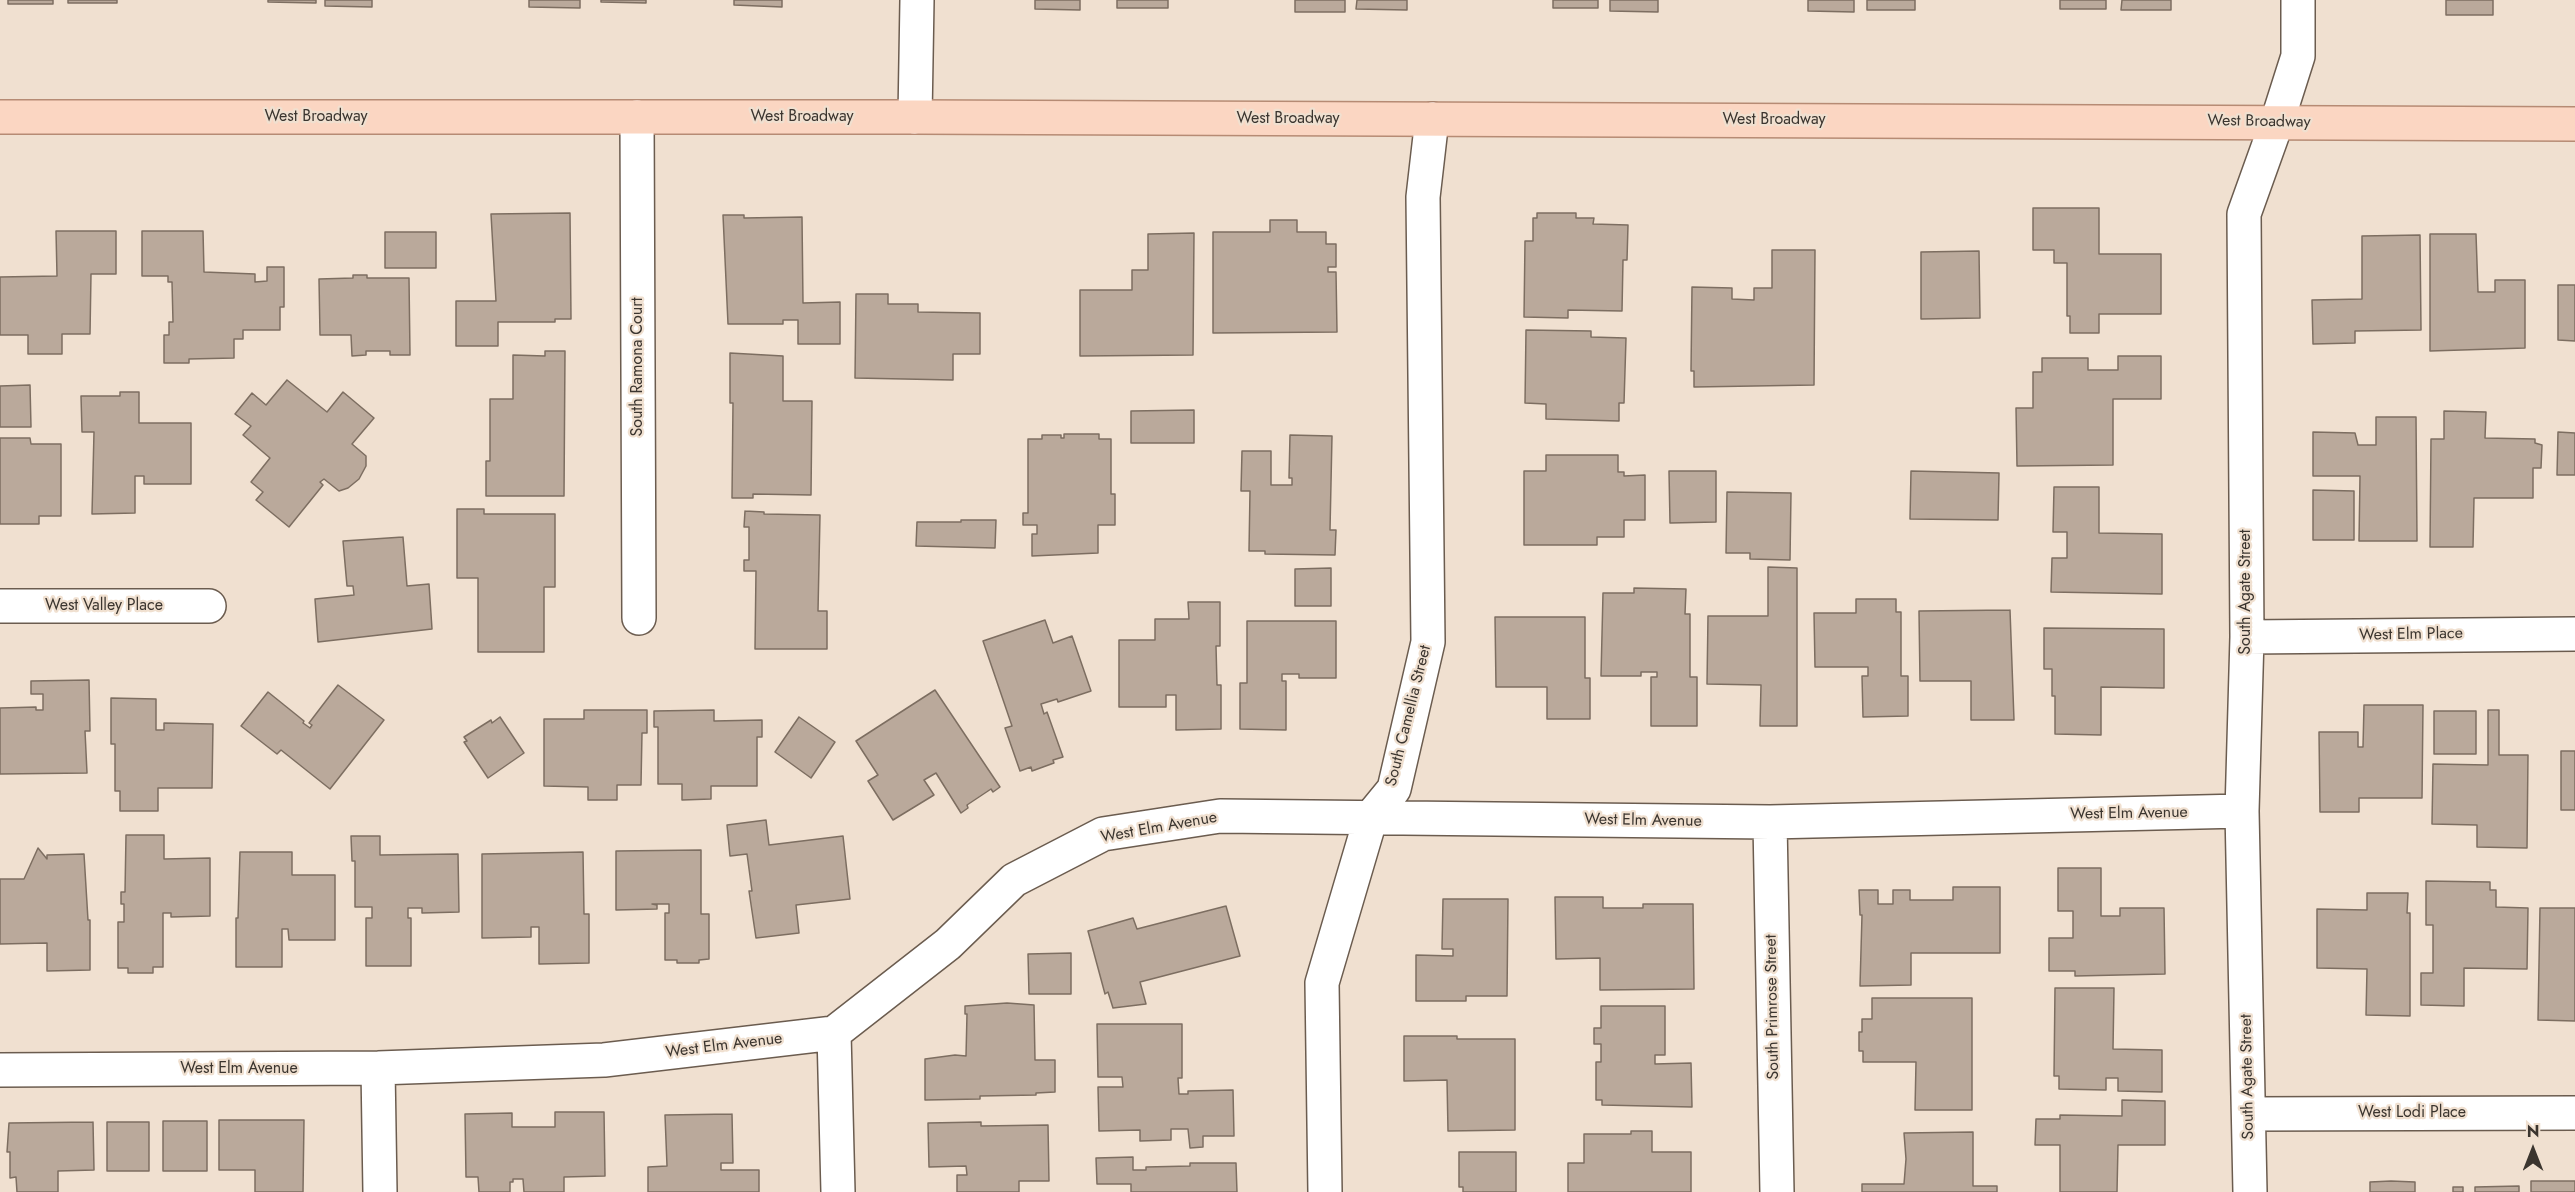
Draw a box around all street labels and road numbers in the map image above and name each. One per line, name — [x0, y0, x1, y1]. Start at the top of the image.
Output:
street label: West Broadway — [264, 107, 368, 127]
street label: West Broadway — [750, 107, 854, 127]
street label: West Broadway — [1236, 109, 1340, 129]
street label: West Broadway — [1722, 110, 1826, 130]
street label: West Broadway — [2207, 112, 2311, 132]
street label: South Ramona Court — [628, 297, 648, 437]
street label: South Agate Street — [2236, 529, 2256, 655]
street label: West Valley Place — [45, 596, 163, 616]
street label: West Elm Place — [2359, 624, 2463, 646]
street label: South Camellia Street — [1382, 644, 1436, 788]
street label: West Elm Avenue — [2070, 803, 2188, 825]
street label: West Elm Avenue — [1099, 808, 1219, 848]
street label: West Elm Avenue — [1584, 810, 1702, 832]
street label: South Primrose Street — [1762, 934, 1784, 1080]
street label: South Agate Street — [2237, 1014, 2259, 1140]
street label: West Elm Avenue — [665, 1029, 783, 1063]
street label: West Elm Avenue — [180, 1059, 298, 1079]
street label: West Lodi Place — [2358, 1103, 2466, 1123]

